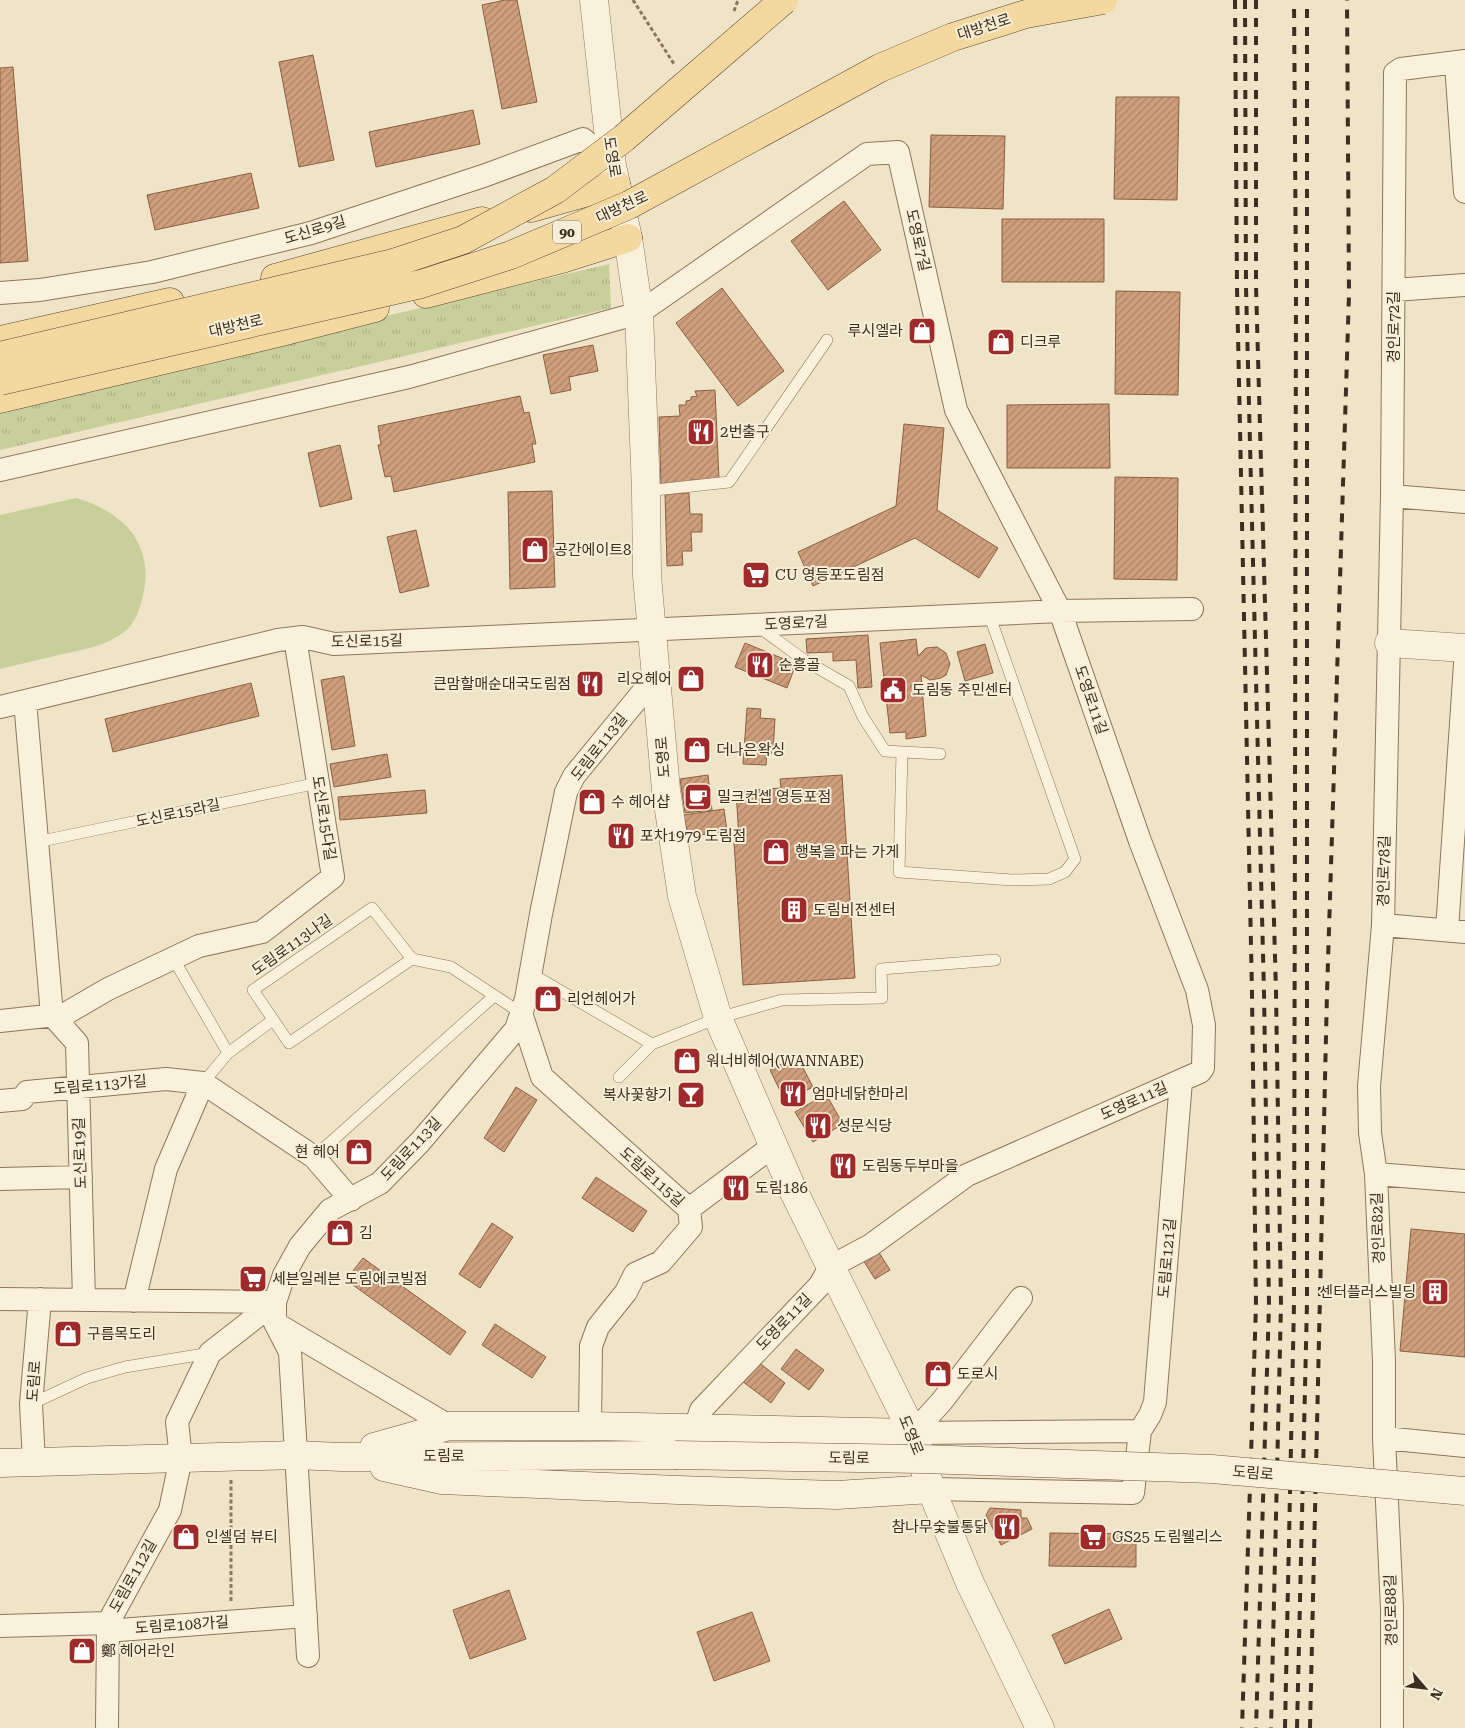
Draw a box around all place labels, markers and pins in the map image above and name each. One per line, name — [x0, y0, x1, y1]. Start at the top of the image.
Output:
shop icon: 루시엘라 — [907, 316, 937, 346]
place label: 루시엘라 — [848, 322, 903, 340]
shop icon: 디크루 — [986, 327, 1016, 357]
place label: 디크루 — [1020, 333, 1061, 351]
restaurant icon: 2번출구 — [686, 417, 716, 447]
place label: 2번출구 — [720, 423, 770, 441]
shop icon: 공간에이트8 — [520, 535, 550, 565]
place label: 공간에이트8 — [554, 541, 631, 559]
supermarket icon: CU 영등포도림점 — [741, 560, 771, 590]
place label: CU 영등포도림점 — [775, 566, 884, 584]
restaurant icon: 순흥골 — [745, 650, 775, 680]
place label: 순흥골 — [779, 656, 820, 674]
shop icon: 리오헤어 — [676, 664, 706, 694]
restaurant icon: 큰맘할매순대국도림점 — [575, 669, 605, 699]
place label: 리오헤어 — [617, 670, 672, 688]
place label: 큰맘할매순대국도림점 — [433, 675, 571, 693]
public building icon: 도림동 주민센터 — [878, 675, 908, 705]
place label: 도림동 주민센터 — [912, 681, 1012, 699]
shop icon: 더나은왁싱 — [682, 735, 712, 765]
place label: 더나은왁싱 — [716, 741, 785, 759]
cafe icon: 밀크컨셉 영등포점 — [683, 782, 713, 812]
shop icon: 수 헤어샵 — [577, 787, 607, 817]
place label: 밀크컨셉 영등포점 — [717, 788, 831, 806]
place label: 수 헤어샵 — [611, 793, 670, 811]
restaurant icon: 포차1979 도림점 — [606, 821, 636, 851]
place label: 포차1979 도림점 — [640, 827, 746, 845]
shop icon: 행복을 파는 가게 — [761, 837, 791, 867]
place label: 행복을 파는 가게 — [795, 843, 899, 861]
building icon: 도림비전센터 — [779, 895, 809, 925]
place label: 도림비전센터 — [813, 901, 896, 919]
shop icon: 리언헤어가 — [533, 984, 563, 1014]
place label: 리언헤어가 — [567, 990, 636, 1008]
shop icon: 워너비헤어(WANNABE) — [672, 1046, 702, 1076]
place label: 워너비헤어(WANNABE) — [706, 1052, 864, 1070]
restaurant icon: 엄마네닭한마리 — [778, 1079, 808, 1109]
bar icon: 복사꽃향기 — [676, 1080, 706, 1110]
place label: 엄마네닭한마리 — [812, 1085, 909, 1103]
place label: 복사꽃향기 — [603, 1086, 672, 1104]
restaurant icon: 성문식당 — [803, 1111, 833, 1141]
place label: 성문식당 — [837, 1117, 892, 1135]
shop icon: 현 헤어 — [344, 1137, 374, 1167]
place label: 현 헤어 — [295, 1143, 340, 1161]
restaurant icon: 도림동두부마을 — [828, 1151, 858, 1181]
place label: 도림동두부마을 — [862, 1157, 959, 1175]
restaurant icon: 도림186 — [721, 1173, 751, 1203]
place label: 도림186 — [755, 1179, 808, 1197]
shop icon: 김 — [325, 1218, 355, 1248]
place label: 김 — [359, 1224, 373, 1242]
supermarket icon: 세븐일레븐 도림에코빌점 — [238, 1264, 268, 1294]
place label: 세븐일레븐 도림에코빌점 — [272, 1270, 428, 1288]
building icon: 센터플러스빌딩 — [1420, 1277, 1450, 1307]
place label: 센터플러스빌딩 — [1319, 1283, 1416, 1301]
shop icon: 구름목도리 — [53, 1319, 83, 1349]
place label: 구름목도리 — [87, 1325, 156, 1343]
shop icon: 도로시 — [923, 1359, 953, 1389]
place label: 도로시 — [957, 1365, 998, 1383]
restaurant icon: 참나무숯불통닭 — [992, 1512, 1022, 1542]
place label: 참나무숯불통닭 — [891, 1518, 988, 1536]
shop icon: 인셀덤 뷰티 — [171, 1522, 201, 1552]
supermarket icon: GS25 도림웰리스 — [1078, 1522, 1108, 1552]
place label: 인셀덤 뷰티 — [205, 1528, 278, 1546]
place label: GS25 도림웰리스 — [1112, 1528, 1223, 1546]
shop icon: 鄭 헤어라인 — [67, 1636, 97, 1666]
place label: 鄭 헤어라인 — [101, 1642, 175, 1660]

